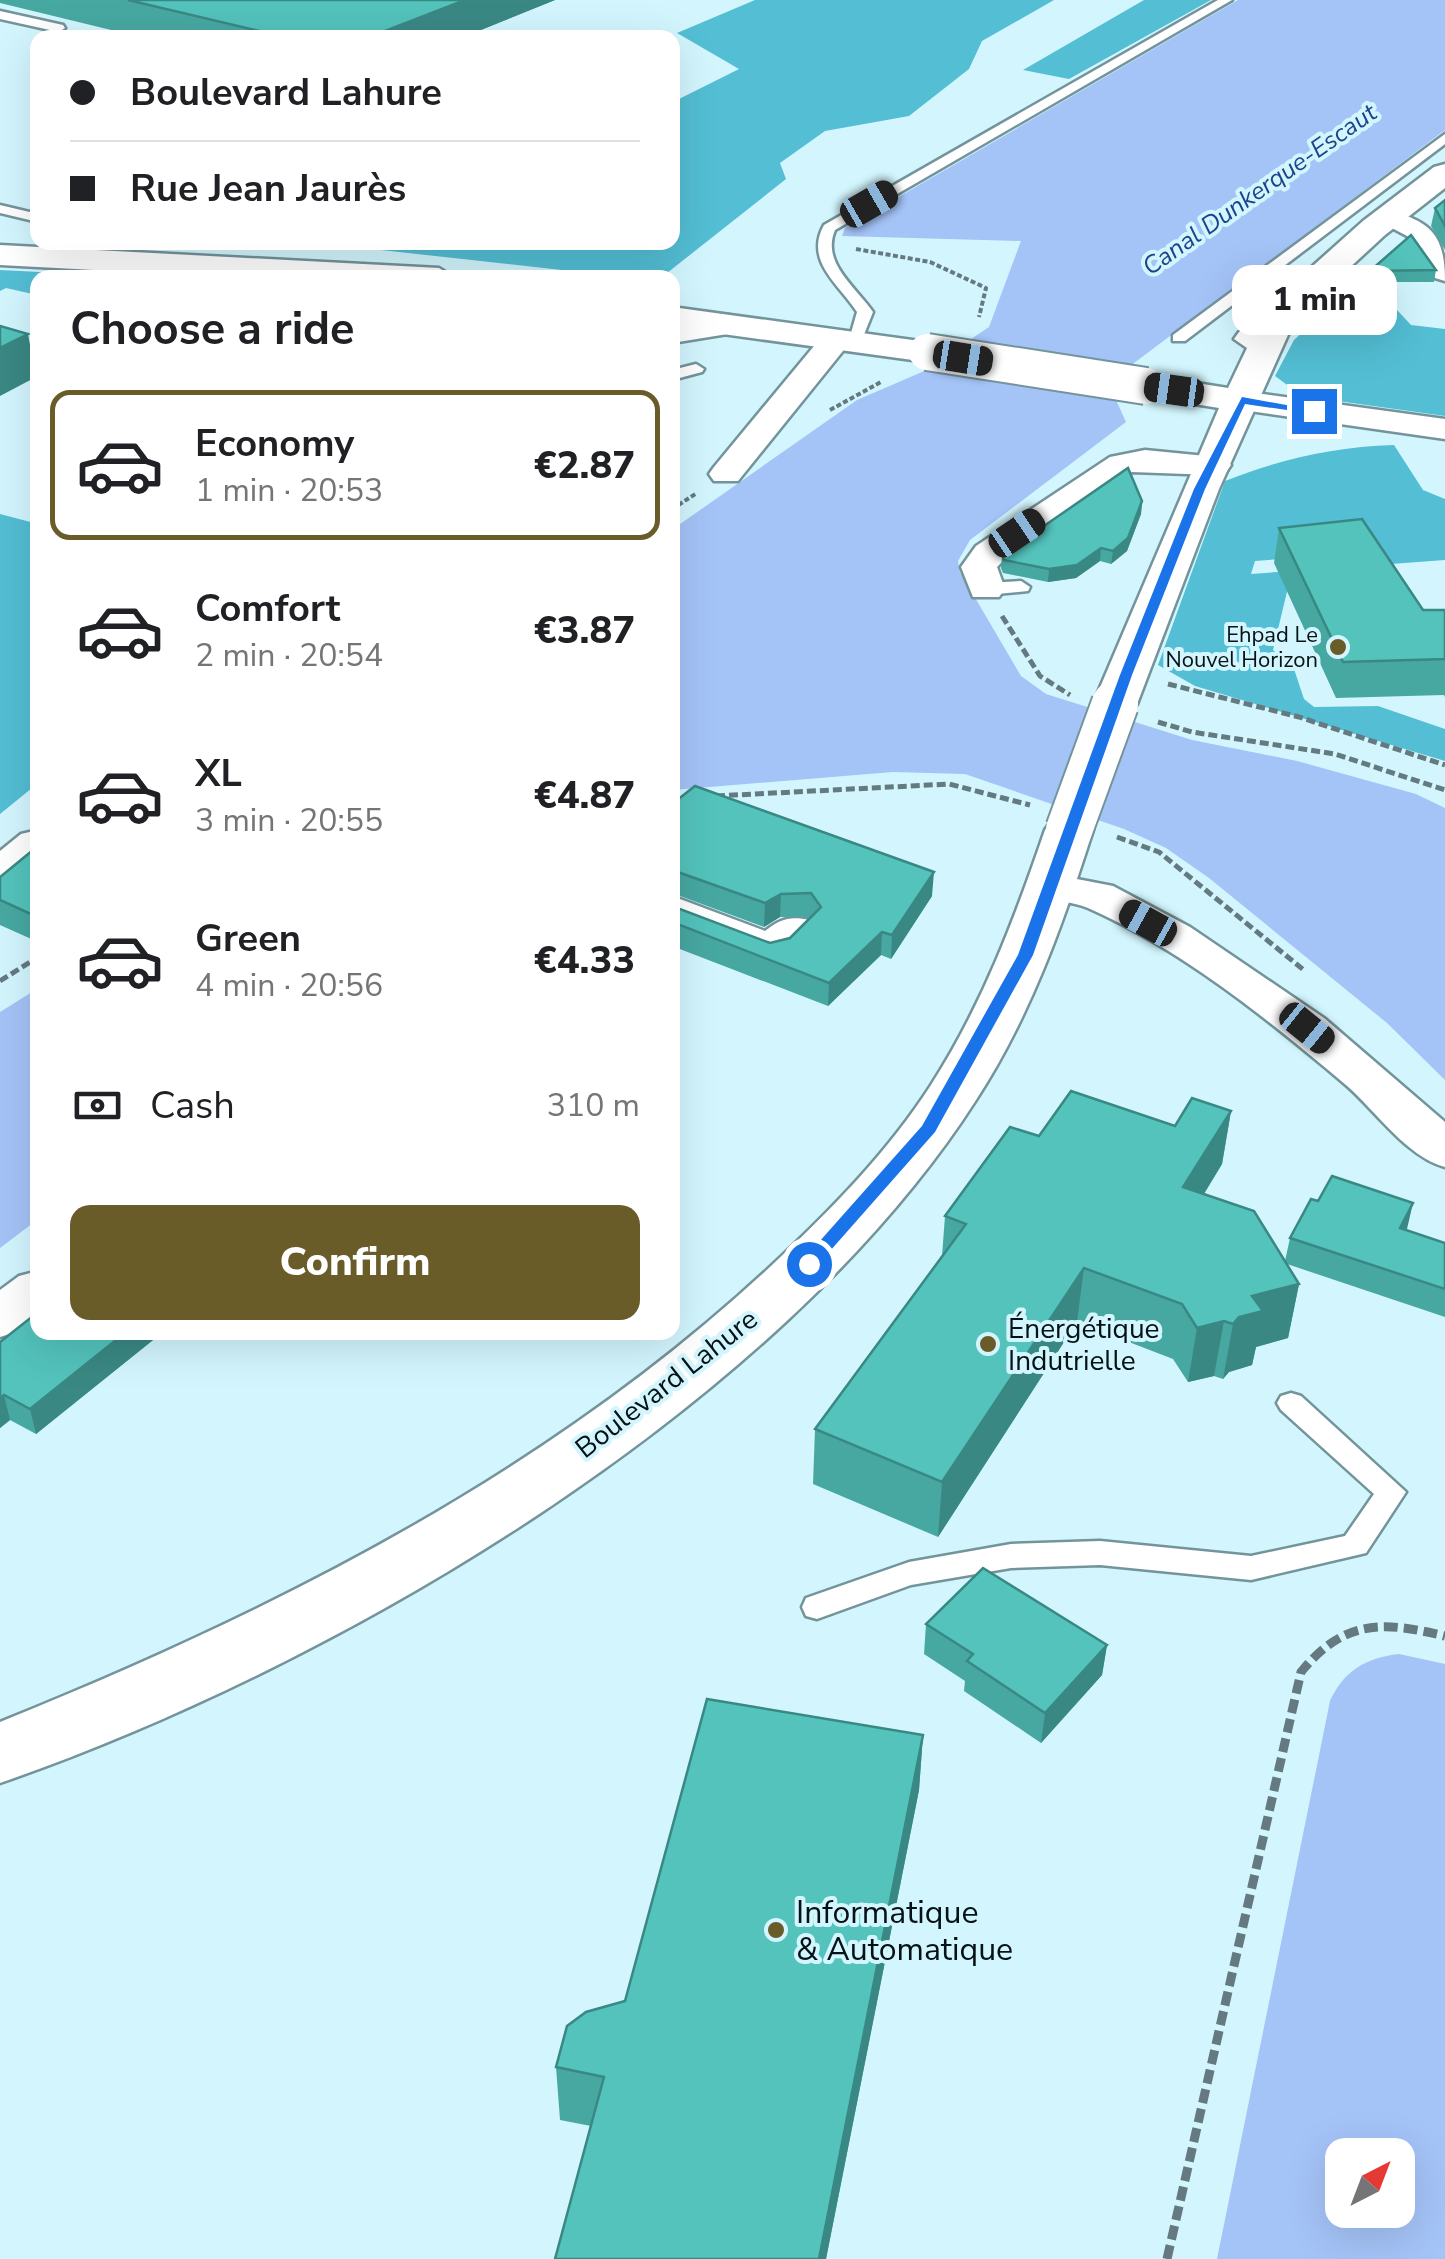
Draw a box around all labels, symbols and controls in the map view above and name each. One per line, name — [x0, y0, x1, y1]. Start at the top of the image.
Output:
text: Boulevard Lahure — [130, 67, 442, 118]
water label: Canal Dunkerque-Escaut — [1136, 95, 1384, 284]
text: Rue Jean Jaurès — [130, 163, 406, 214]
car — [836, 176, 902, 232]
callout: 1 min — [1232, 266, 1396, 336]
text: 1 min — [1272, 278, 1357, 321]
text: Choose a ride — [70, 299, 355, 360]
car — [931, 338, 995, 378]
car — [1142, 371, 1206, 409]
route end — [1292, 389, 1337, 434]
text: Economy — [195, 418, 354, 469]
icon: car — [75, 420, 165, 510]
text: €2.87 — [534, 440, 635, 491]
text: 1 min · 20:53 — [195, 469, 383, 512]
car — [984, 504, 1050, 562]
text: Comfort — [195, 583, 340, 634]
icon: car — [75, 585, 165, 675]
text: €3.87 — [534, 605, 635, 656]
place label: Ehpad Le Nouvel Horizon — [1165, 620, 1318, 675]
text: 2 min · 20:54 — [195, 634, 383, 677]
marker: Ehpad Le Nouvel Horizon — [1327, 636, 1349, 658]
text: XL — [195, 748, 242, 799]
icon: car — [75, 750, 165, 840]
text: €4.87 — [534, 770, 635, 821]
text: 3 min · 20:55 — [195, 799, 383, 842]
car — [1114, 895, 1182, 951]
text: Green — [195, 913, 301, 964]
icon: car — [75, 915, 165, 1005]
text: €4.33 — [534, 935, 635, 986]
text: 4 min · 20:56 — [195, 964, 383, 1007]
car — [1274, 997, 1340, 1059]
icon: cash — [70, 1078, 125, 1133]
text: Cash — [150, 1080, 235, 1131]
text: 310 m — [547, 1084, 640, 1127]
button: Confirm — [70, 1205, 640, 1320]
route start — [787, 1242, 832, 1287]
street label: Boulevard Lahure — [568, 1301, 766, 1467]
place label: Énergétique Indutrielle — [1008, 1310, 1160, 1380]
marker: Énergétique Indutrielle — [977, 1333, 999, 1355]
place label: Informatique & Automatique — [796, 1891, 1013, 1971]
marker: Informatique & Automatique — [765, 1919, 787, 1941]
north arrow — [1325, 2138, 1415, 2228]
map controls — [1325, 2138, 1415, 2228]

